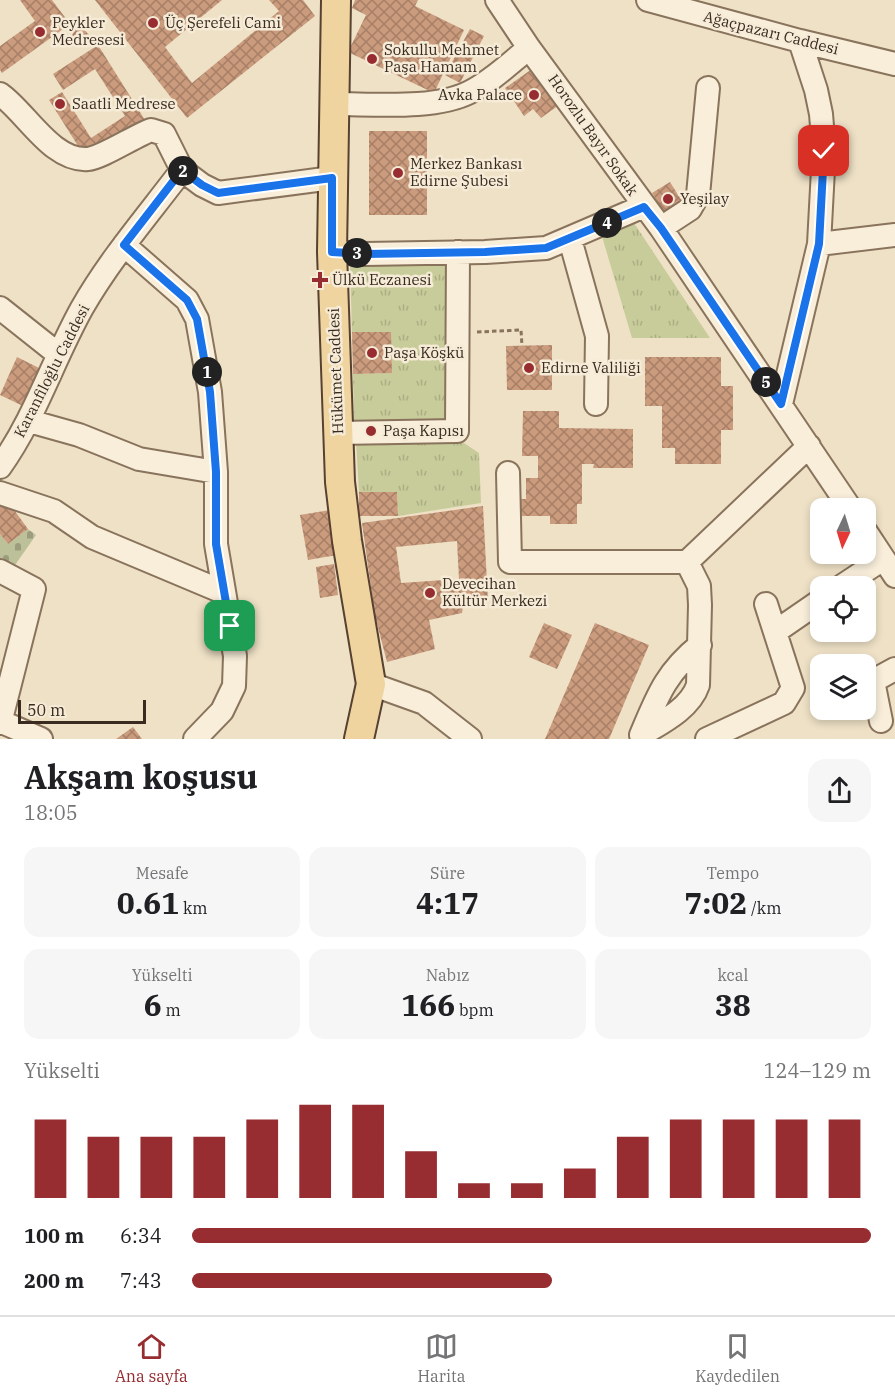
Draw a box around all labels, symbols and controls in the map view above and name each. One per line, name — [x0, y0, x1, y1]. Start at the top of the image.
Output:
street label: Ağaçpazarı Caddesi — [702, 7, 841, 59]
place label: Peykler Medresesi — [52, 13, 125, 49]
place label: Üç Şerefeli Cami — [165, 13, 281, 32]
marker: Üç Şerefeli Cami — [146, 16, 160, 30]
marker: Peykler Medresesi — [33, 25, 47, 39]
place label: Sokullu Mehmet Paşa Hamam — [384, 40, 499, 76]
marker: Sokullu Mehmet Paşa Hamam — [365, 52, 379, 66]
street label: Horozlu Bayır Sokak — [544, 70, 643, 199]
place label: Avka Palace — [438, 85, 522, 104]
marker: Avka Palace — [527, 88, 541, 102]
place label: Saatli Medrese — [72, 94, 176, 113]
marker: Saatli Medrese — [53, 97, 67, 111]
pin — [798, 125, 849, 176]
icon: check — [807, 134, 840, 167]
place label: Merkez Bankası Edirne Şubesi — [410, 154, 522, 190]
pin: 2 — [168, 156, 198, 186]
text: 2 — [178, 161, 188, 181]
marker: Merkez Bankası Edirne Şubesi — [391, 166, 405, 180]
place label: Yeşilay — [680, 189, 729, 208]
marker: Yeşilay — [661, 192, 675, 206]
pin: 4 — [592, 208, 622, 238]
text: 4 — [602, 213, 612, 233]
pin: 3 — [342, 238, 372, 268]
text: 3 — [352, 243, 362, 263]
place label: Ülkü Eczanesi — [332, 270, 432, 289]
marker: Ülkü Eczanesi — [313, 273, 327, 287]
street label: Karanfiloğlu Caddesi — [10, 301, 94, 441]
street label: Hükümet Caddesi — [324, 307, 347, 434]
place label: Paşa Köşkü — [384, 343, 464, 362]
marker: Paşa Köşkü — [365, 346, 379, 360]
pin: 1 — [192, 357, 222, 387]
place label: Edirne Valiliği — [541, 358, 641, 377]
marker: Edirne Valiliği — [522, 361, 536, 375]
text: 1 — [202, 362, 212, 382]
pin: 5 — [751, 367, 781, 397]
text: 5 — [761, 372, 771, 392]
place label: Paşa Kapısı — [383, 421, 464, 440]
marker: Paşa Kapısı — [364, 424, 378, 438]
north arrow — [810, 498, 876, 564]
map controls — [810, 498, 876, 720]
place label: Devecihan Kültür Merkezi — [442, 574, 548, 610]
button: locate — [810, 576, 876, 642]
marker: Devecihan Kültür Merkezi — [423, 586, 437, 600]
pin — [204, 600, 255, 651]
icon: arrive — [213, 609, 246, 642]
button: layers — [810, 654, 876, 720]
scale bar — [18, 697, 146, 724]
text: 50 m — [27, 700, 65, 720]
text: Akşam koşusu — [24, 755, 258, 798]
button: share — [808, 759, 871, 822]
text: 18:05 — [24, 799, 78, 826]
text: Mesafe — [136, 863, 189, 883]
text: Süre — [430, 863, 465, 883]
text: Tempo — [707, 863, 759, 883]
text: 0.61 — [117, 883, 179, 922]
text: 4:17 — [416, 883, 479, 922]
text: 7:02 — [684, 883, 747, 922]
text: km — [179, 898, 208, 918]
text: /km — [747, 898, 781, 918]
text: Yükselti — [132, 965, 192, 985]
text: Nabız — [426, 965, 469, 985]
text: kcal — [717, 965, 748, 985]
text: 6 — [144, 985, 162, 1024]
text: 166 — [401, 985, 455, 1024]
text: 38 — [715, 985, 751, 1024]
text: m — [162, 1000, 181, 1020]
text: bpm — [455, 1000, 494, 1020]
text: Yükselti — [24, 1057, 100, 1084]
text: 124–129 m — [764, 1057, 871, 1084]
text: 100 m — [24, 1222, 84, 1249]
text: 6:34 — [120, 1222, 162, 1249]
text: 200 m — [24, 1267, 84, 1294]
text: 7:43 — [120, 1267, 162, 1294]
tab: Ana sayfa — [115, 1330, 188, 1386]
tab: Harita — [418, 1330, 465, 1386]
tab: Kaydedilen — [695, 1330, 780, 1386]

